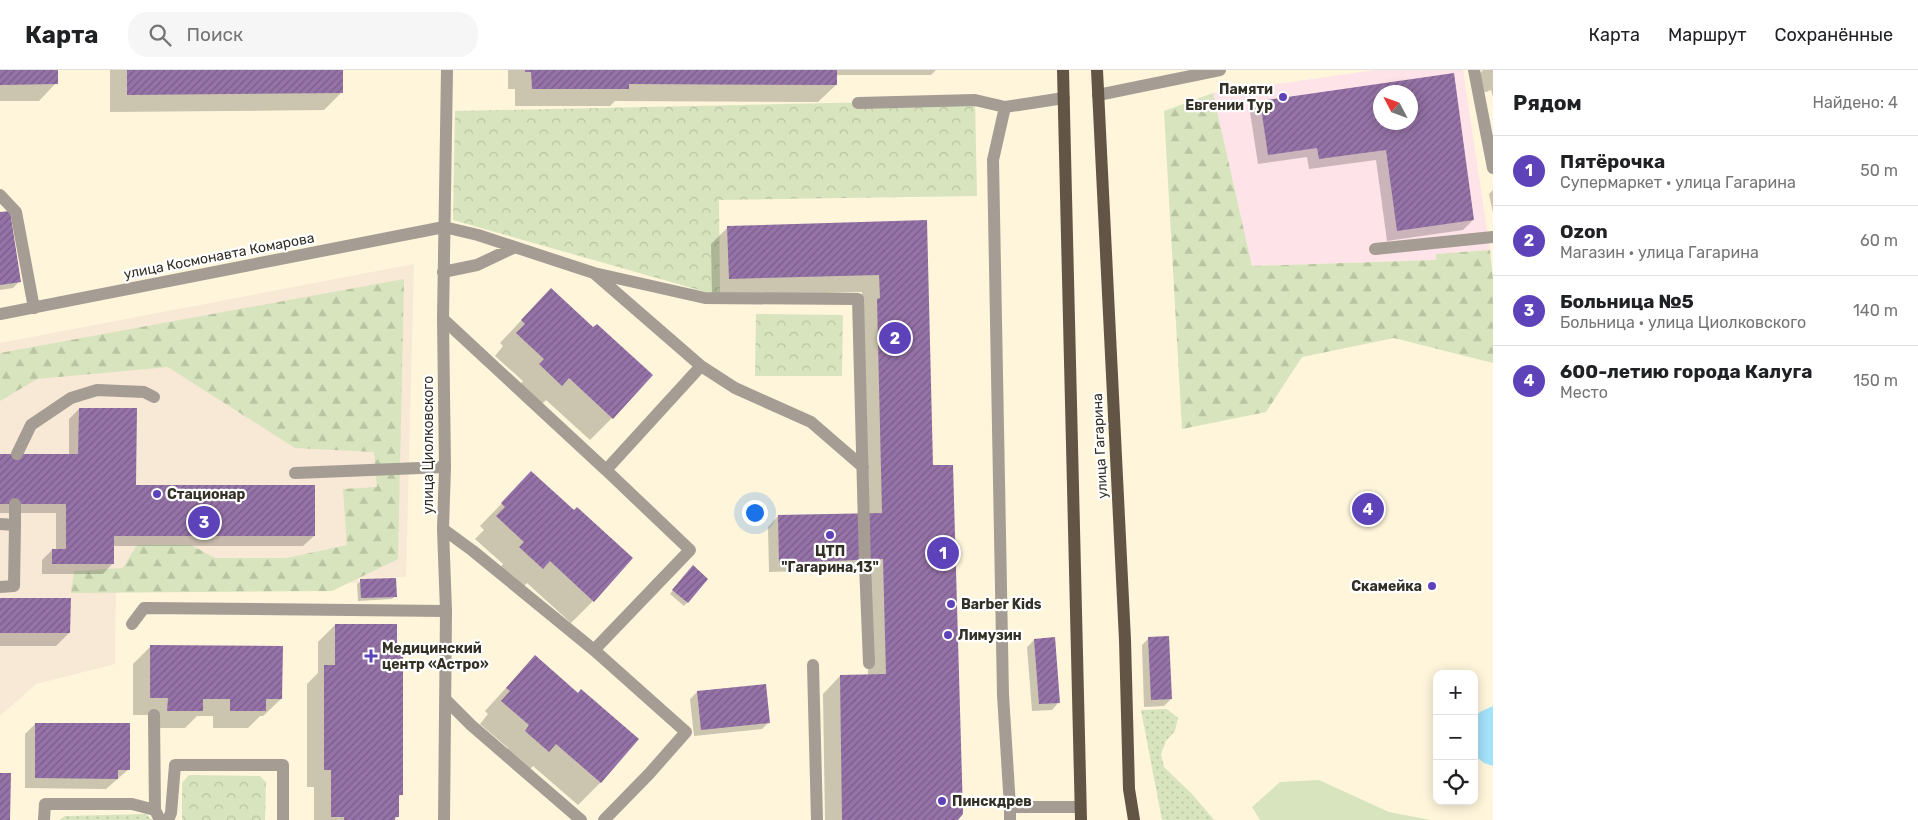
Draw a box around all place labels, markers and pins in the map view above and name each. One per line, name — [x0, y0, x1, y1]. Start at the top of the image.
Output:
place label: Памяти Евгении Тур — [1185, 81, 1273, 114]
marker: Памяти Евгении Тур — [1277, 91, 1289, 103]
pin: 2 — [879, 319, 911, 357]
place label: Стационар — [167, 486, 246, 503]
marker: Стационар — [151, 488, 163, 500]
pin: 4 — [1352, 490, 1384, 528]
pin: 3 — [188, 503, 220, 541]
marker: ЦТП "Гагарина,13" — [824, 529, 836, 541]
pin: 1 — [927, 534, 959, 572]
place label: ЦТП "Гагарина,13" — [781, 543, 879, 576]
place label: Скамейка — [1351, 578, 1422, 595]
marker: Скамейка — [1426, 580, 1438, 592]
place label: Barber Kids — [961, 596, 1042, 613]
marker: Barber Kids — [945, 598, 957, 610]
place label: Лимузин — [958, 627, 1022, 644]
marker: Лимузин — [942, 629, 954, 641]
place label: Медицинский центр «Астро» — [382, 640, 489, 673]
marker: Медицинский центр «Астро» — [364, 649, 378, 663]
place label: Пинскдрев — [952, 793, 1032, 810]
marker: Пинскдрев — [936, 795, 948, 807]

